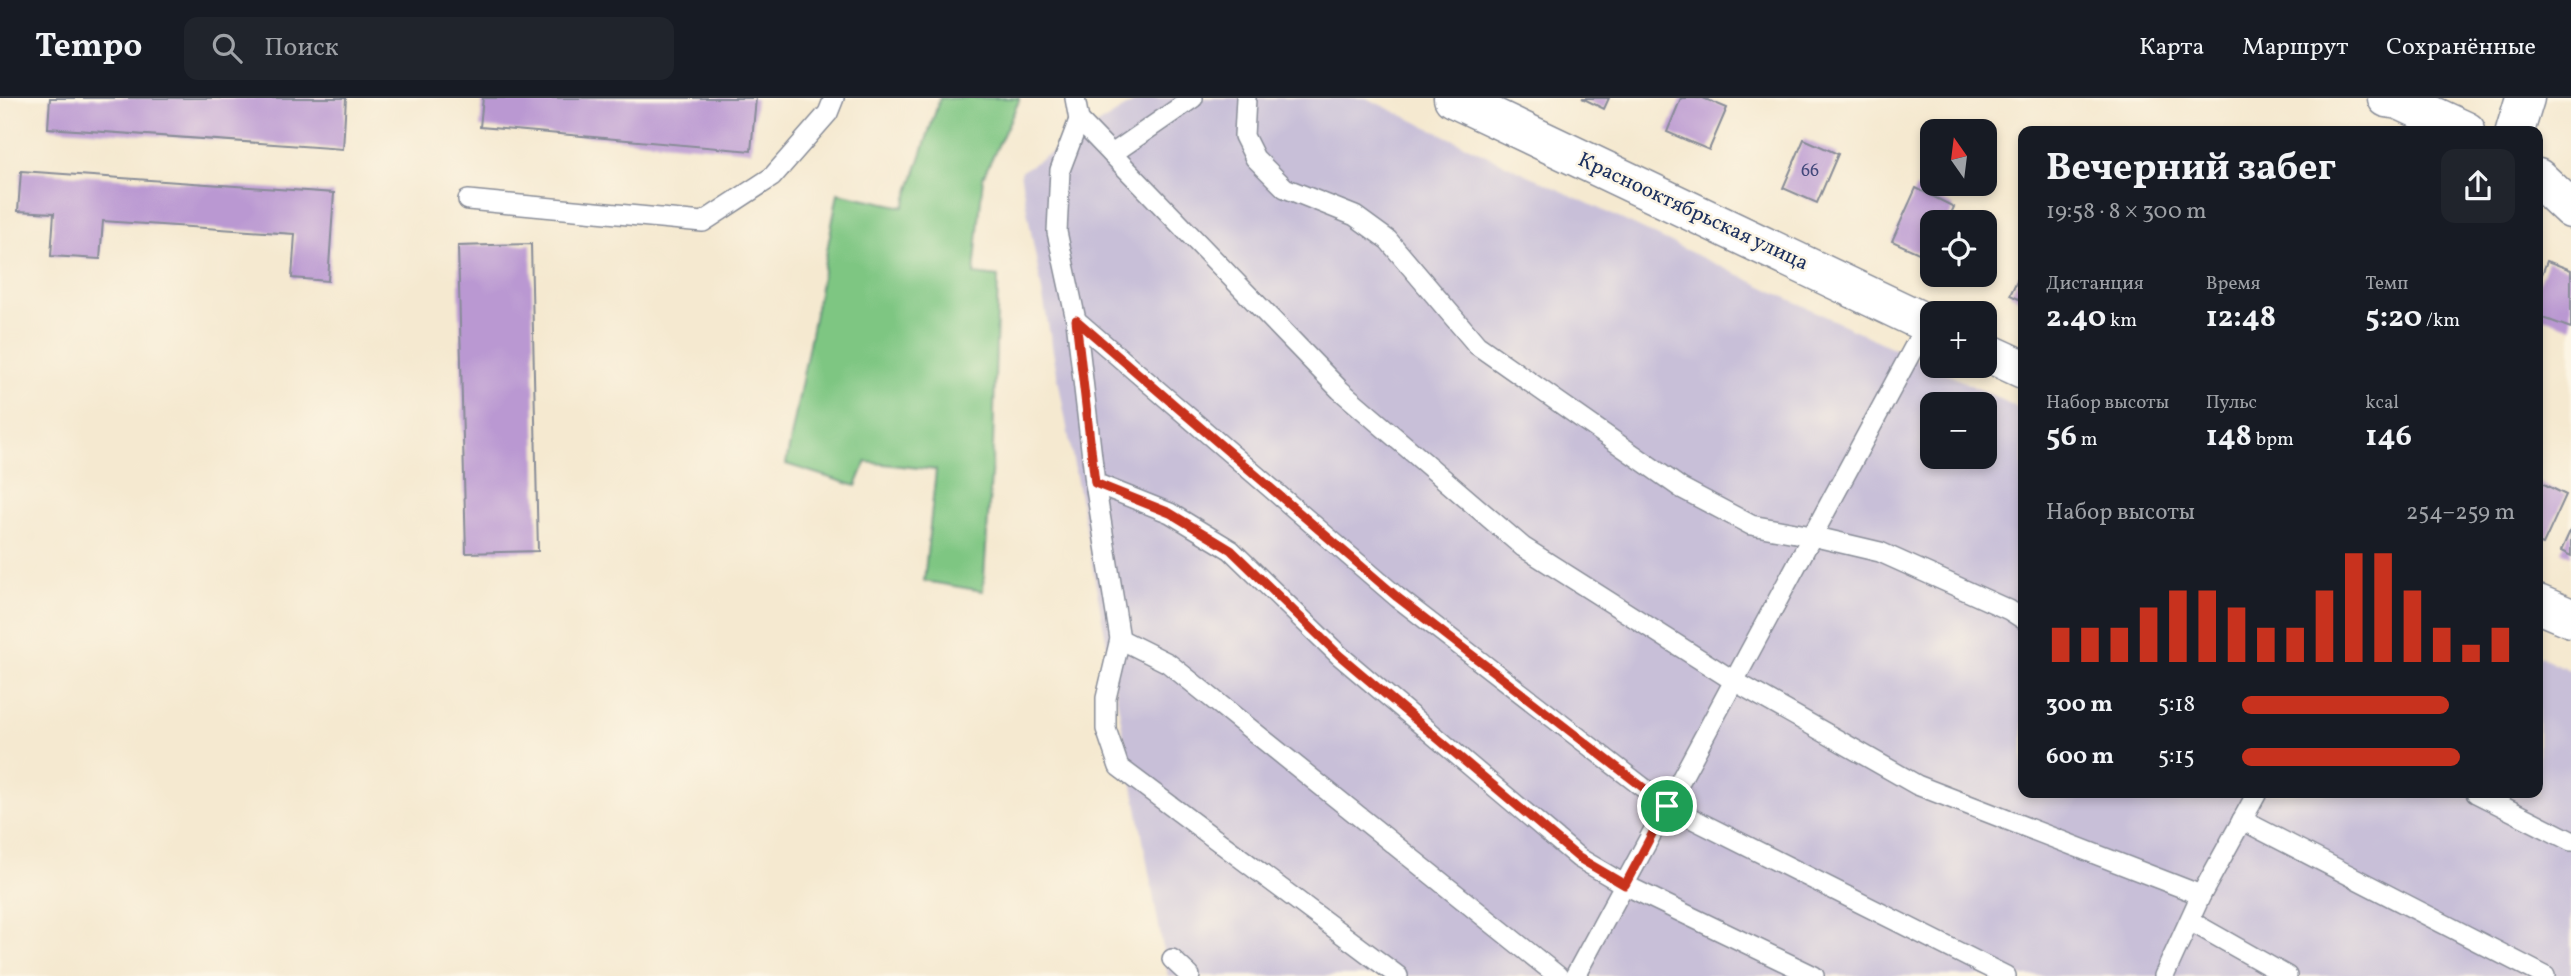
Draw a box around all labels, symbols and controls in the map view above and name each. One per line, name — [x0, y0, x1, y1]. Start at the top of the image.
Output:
search box — [184, 17, 674, 80]
text: Tempo — [35, 25, 142, 71]
icon: search — [208, 29, 246, 67]
text: Поиск — [264, 30, 339, 66]
text: Карта — [2139, 31, 2204, 65]
text: Маршрут — [2242, 31, 2348, 65]
text: Сохранённые — [2386, 31, 2536, 65]
north arrow — [1920, 119, 1997, 196]
map controls — [1920, 119, 1997, 469]
text: Вечерний забег — [2046, 143, 2336, 196]
street label: Краснооктябрьская улица — [1573, 146, 1813, 278]
button: share — [2441, 149, 2515, 223]
house number: 66 — [1801, 159, 1819, 184]
text: 19:58 · 8 × 300 m — [2046, 196, 2207, 228]
button: locate — [1920, 210, 1997, 287]
text: Дистанция — [2046, 271, 2144, 297]
text: Время — [2206, 271, 2260, 297]
text: Темп — [2365, 271, 2408, 297]
text: 2.40 — [2046, 297, 2106, 339]
text: 12:48 — [2206, 297, 2276, 339]
text: 5:20 — [2365, 297, 2422, 339]
button: + — [1920, 301, 1997, 378]
text: km — [2106, 308, 2137, 334]
text: /km — [2422, 308, 2460, 334]
text: Набор высоты — [2046, 390, 2169, 416]
text: Пульс — [2206, 390, 2257, 416]
text: kcal — [2365, 390, 2399, 416]
button: − — [1920, 392, 1997, 469]
text: 56 — [2046, 416, 2077, 458]
text: 148 — [2206, 416, 2252, 458]
text: 146 — [2365, 416, 2412, 458]
text: m — [2077, 427, 2098, 453]
text: bpm — [2252, 427, 2294, 453]
text: Набор высоты — [2046, 497, 2195, 529]
text: 254–259 m — [2406, 497, 2515, 529]
text: 300 m — [2046, 689, 2113, 721]
text: 5:18 — [2158, 689, 2195, 721]
text: 600 m — [2046, 741, 2114, 773]
text: 5:15 — [2158, 741, 2194, 773]
pin — [1637, 776, 1697, 836]
icon: arrive — [1648, 787, 1686, 825]

